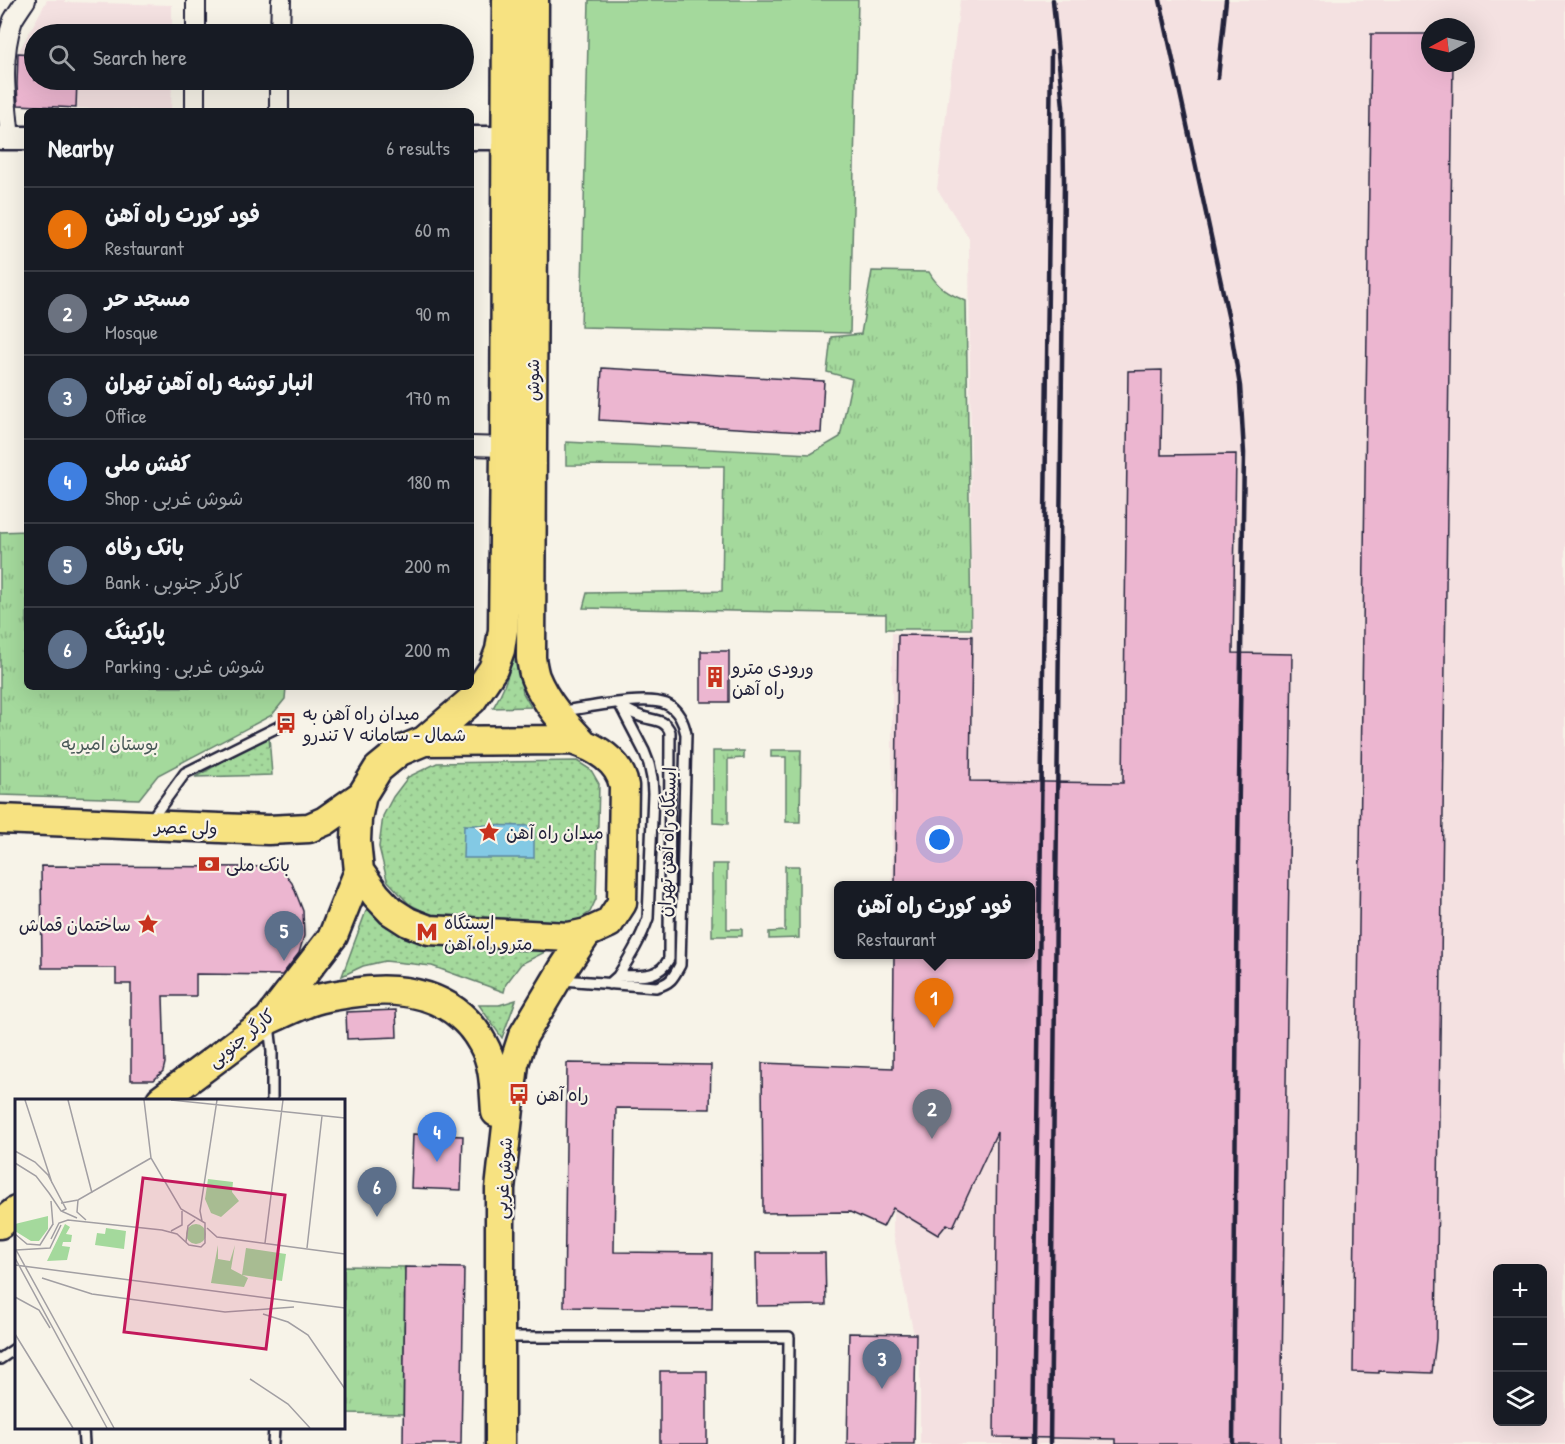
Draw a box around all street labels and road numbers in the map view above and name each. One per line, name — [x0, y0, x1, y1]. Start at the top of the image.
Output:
street label: شوش — [520, 359, 545, 401]
street label: ایستگاه راه آهن تهران — [652, 766, 682, 918]
street label: ولی عصر — [152, 813, 218, 841]
street label: کارگر جنوبی — [202, 1003, 280, 1073]
street label: شوش غربی — [488, 1136, 518, 1220]

